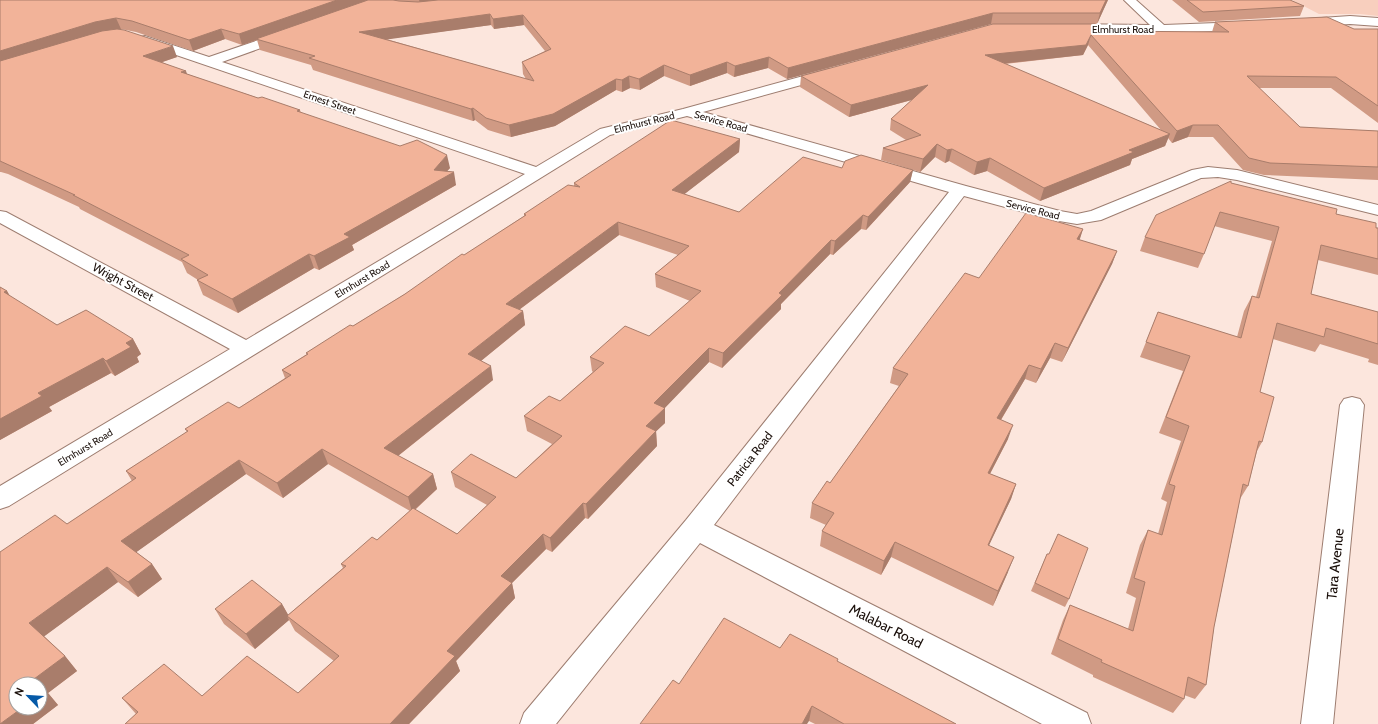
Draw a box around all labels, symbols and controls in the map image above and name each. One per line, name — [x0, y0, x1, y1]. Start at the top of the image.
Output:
street label: Elmhurst Road — [1092, 23, 1154, 36]
street label: Ernest Street — [302, 87, 358, 118]
street label: Service Road — [693, 108, 749, 135]
street label: Elmhurst Road — [612, 109, 676, 136]
street label: Service Road — [1005, 197, 1061, 222]
street label: Elmhurst Road — [332, 258, 392, 301]
street label: Wright Street — [90, 259, 156, 304]
street label: Elmhurst Road — [55, 426, 115, 469]
street label: Patricia Road — [724, 428, 776, 489]
street label: Tara Avenue — [1322, 527, 1348, 601]
street label: Malabar Road — [846, 600, 926, 652]
north arrow — [8, 676, 48, 716]
text: N — [11, 685, 27, 698]

